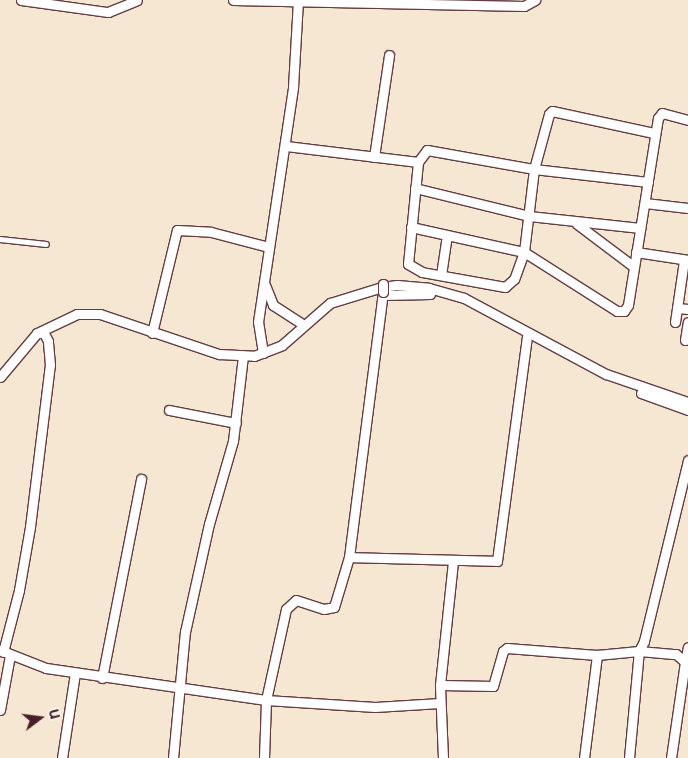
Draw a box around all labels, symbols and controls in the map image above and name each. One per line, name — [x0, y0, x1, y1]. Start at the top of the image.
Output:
north arrow — [15, 693, 65, 743]
text: U — [45, 707, 65, 721]

